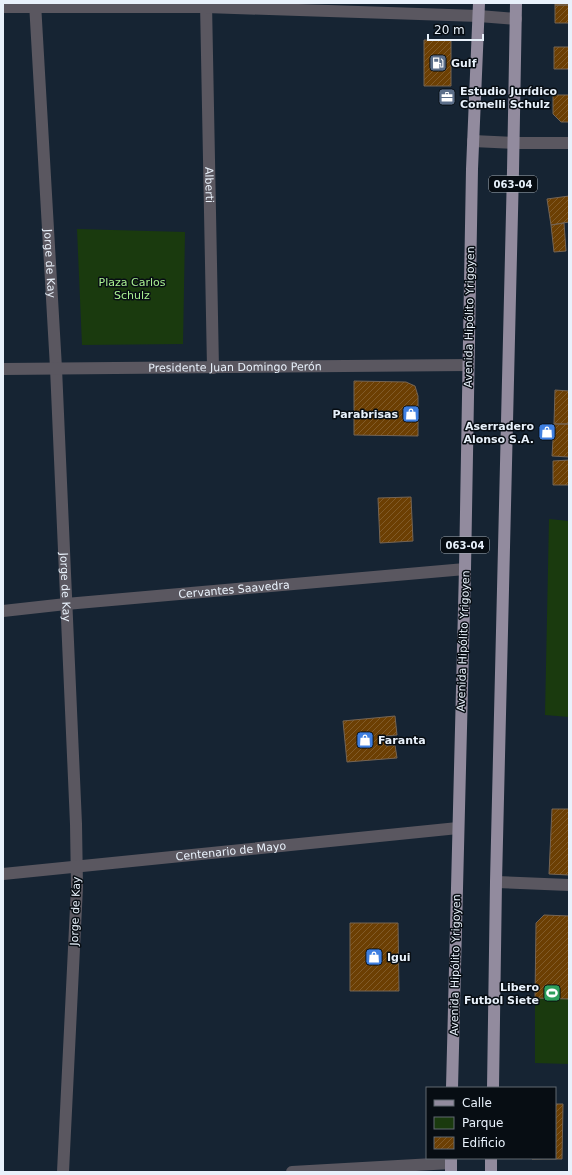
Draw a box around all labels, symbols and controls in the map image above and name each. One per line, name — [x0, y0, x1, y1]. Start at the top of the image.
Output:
scale bar — [428, 16, 483, 42]
text: 20 m — [434, 23, 465, 37]
fuel station icon: Gulf — [428, 53, 448, 73]
place label: Gulf — [451, 57, 477, 70]
place label: Estudio Jurídico Comelli Schulz — [460, 85, 557, 111]
office icon: Estudio Jurídico Comelli Schulz — [437, 87, 457, 107]
street label: Alberti — [202, 167, 216, 203]
road number: 063-04 — [489, 176, 537, 192]
street label: Jorge de Kay — [41, 228, 58, 299]
street label: Avenida Hipólito Yrigoyen — [462, 246, 477, 388]
park label: Plaza Carlos Schulz — [99, 276, 166, 302]
street label: Presidente Juan Domingo Perón — [148, 360, 322, 375]
shop icon: Parabrisas — [401, 404, 421, 424]
place label: Parabrisas — [332, 408, 398, 421]
place label: Aserradero Alonso S.A. — [463, 420, 534, 446]
shop icon: Aserradero Alonso S.A. — [537, 422, 557, 442]
road number: 063-04 — [441, 537, 489, 553]
street label: Jorge de Kay — [57, 551, 73, 623]
street label: Avenida Hipólito Yrigoyen — [455, 570, 472, 712]
street label: Cervantes Saavedra — [178, 578, 290, 601]
shop icon: Faranta — [355, 730, 375, 750]
place label: Faranta — [378, 734, 426, 747]
street label: Centenario de Mayo — [175, 839, 287, 864]
street label: Jorge de Kay — [68, 876, 83, 947]
street label: Avenida Hipólito Yrigoyen — [448, 894, 463, 1036]
shop icon: Igui — [364, 947, 384, 967]
place label: Igui — [387, 951, 411, 964]
place label: Libero Futbol Siete — [464, 981, 539, 1007]
sports icon: Libero Futbol Siete — [542, 983, 562, 1003]
legend — [426, 1087, 556, 1159]
text: Calle — [462, 1096, 492, 1110]
text: Parque — [462, 1116, 503, 1130]
text: Edificio — [462, 1136, 505, 1150]

